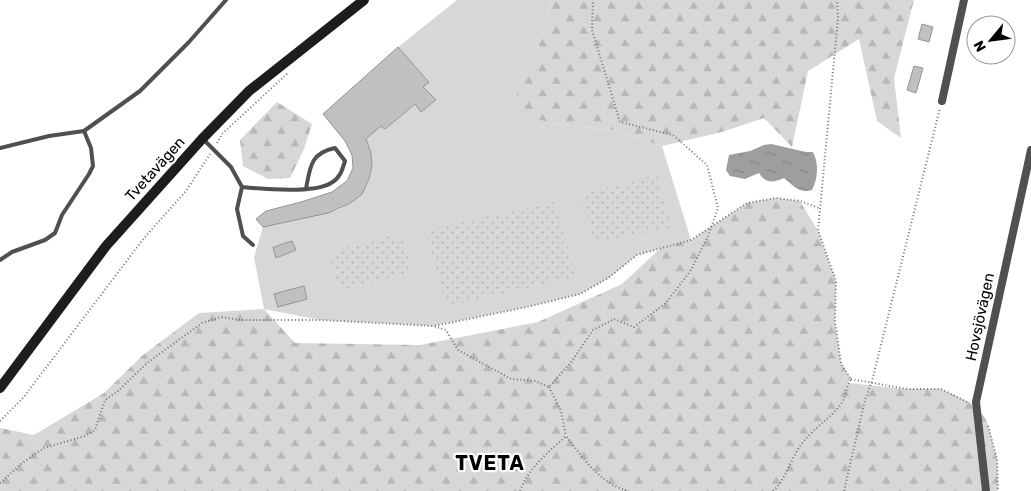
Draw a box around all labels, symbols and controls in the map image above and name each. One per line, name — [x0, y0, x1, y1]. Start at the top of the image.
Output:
north arrow — [966, 15, 1016, 65]
text: N — [970, 38, 990, 55]
street label: Tvetavägen — [121, 133, 189, 205]
street label: Hovsjövägen — [962, 271, 998, 363]
district label: TVETA — [455, 451, 525, 475]

